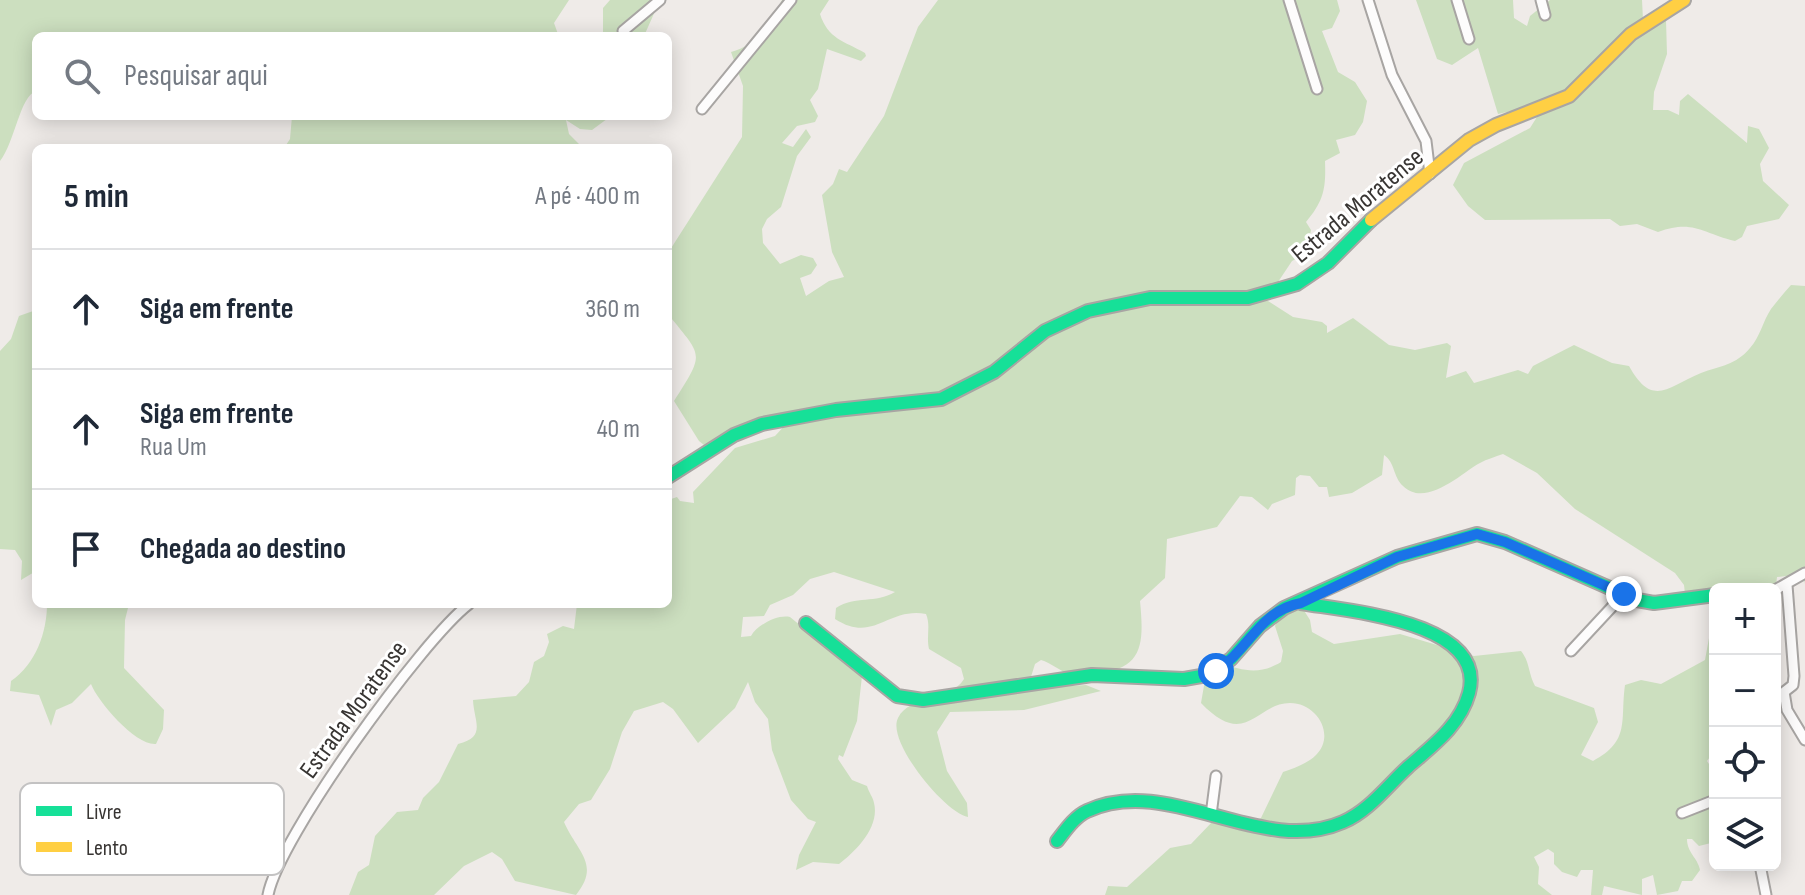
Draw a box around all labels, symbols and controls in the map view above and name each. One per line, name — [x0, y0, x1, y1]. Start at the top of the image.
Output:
search box — [32, 32, 672, 120]
icon: search — [60, 54, 104, 98]
text: Pesquisar aqui — [124, 58, 268, 94]
street label: Estrada Moratense — [1286, 142, 1430, 270]
text: 5 min — [64, 176, 129, 217]
text: A pé · 400 m — [535, 181, 640, 212]
icon: ahead — [64, 287, 108, 331]
text: Siga em frente — [140, 291, 293, 327]
text: 360 m — [585, 294, 640, 325]
text: Siga em frente — [140, 396, 293, 432]
icon: ahead — [64, 407, 108, 451]
text: 40 m — [597, 414, 640, 445]
text: Rua Um — [140, 432, 207, 463]
icon: arrive — [64, 527, 108, 571]
text: Chegada ao destino — [140, 531, 346, 567]
route end — [1606, 576, 1642, 612]
map controls — [1709, 583, 1781, 871]
button: + — [1709, 583, 1781, 655]
street label: Estrada Moratense — [294, 635, 414, 785]
route start — [1198, 653, 1234, 689]
button: − — [1709, 655, 1781, 727]
button: locate — [1709, 727, 1781, 799]
legend — [20, 783, 284, 875]
text: Livre — [86, 799, 122, 826]
button: layers — [1709, 799, 1781, 871]
text: Lento — [86, 835, 128, 862]

